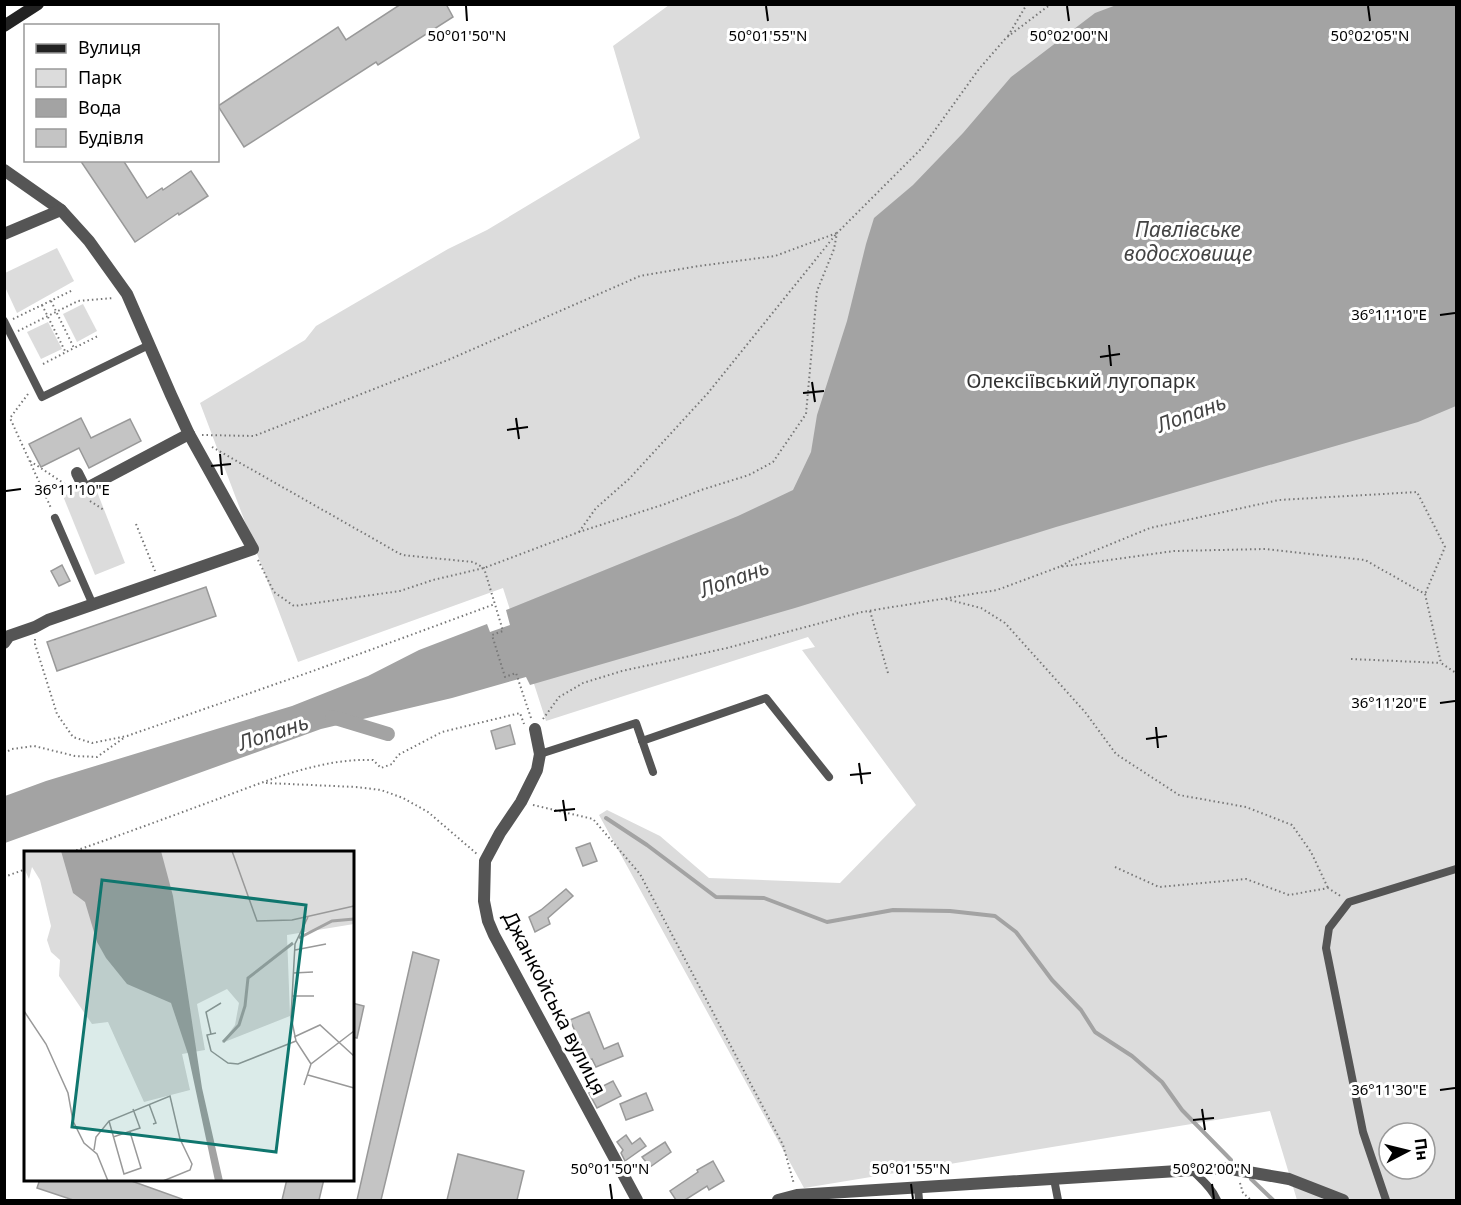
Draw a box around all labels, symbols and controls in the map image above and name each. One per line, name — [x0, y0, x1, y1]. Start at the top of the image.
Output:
legend — [24, 24, 219, 162]
text: 50°01'50"N — [428, 25, 506, 45]
text: 50°01'55"N — [729, 25, 807, 45]
text: 50°02'00"N — [1030, 25, 1108, 45]
text: 50°02'05"N — [1331, 25, 1409, 45]
text: Вулиця — [78, 35, 141, 59]
text: Парк — [78, 65, 122, 89]
text: Вода — [78, 95, 121, 119]
text: Будівля — [78, 125, 144, 149]
water label: Павлівське водосховище — [1124, 215, 1252, 267]
text: 36°11'10"E — [1351, 304, 1427, 324]
park label: Олексіївський лугопарк — [966, 367, 1196, 394]
water label: Лопань — [1151, 387, 1230, 439]
text: 36°11'10"E — [34, 479, 110, 499]
water label: Лопань — [694, 552, 773, 604]
text: 36°11'20"E — [1351, 692, 1427, 712]
water label: Лопань — [233, 708, 312, 757]
inset map — [24, 851, 354, 1181]
street label: Джанкойська вулиця — [497, 907, 613, 1099]
text: 36°11'30"E — [1351, 1079, 1427, 1099]
north arrow — [1377, 1121, 1437, 1181]
text: Пн — [1410, 1137, 1434, 1162]
text: 50°01'50"N — [571, 1158, 649, 1178]
text: 50°01'55"N — [872, 1158, 950, 1178]
text: 50°02'00"N — [1173, 1158, 1251, 1178]

